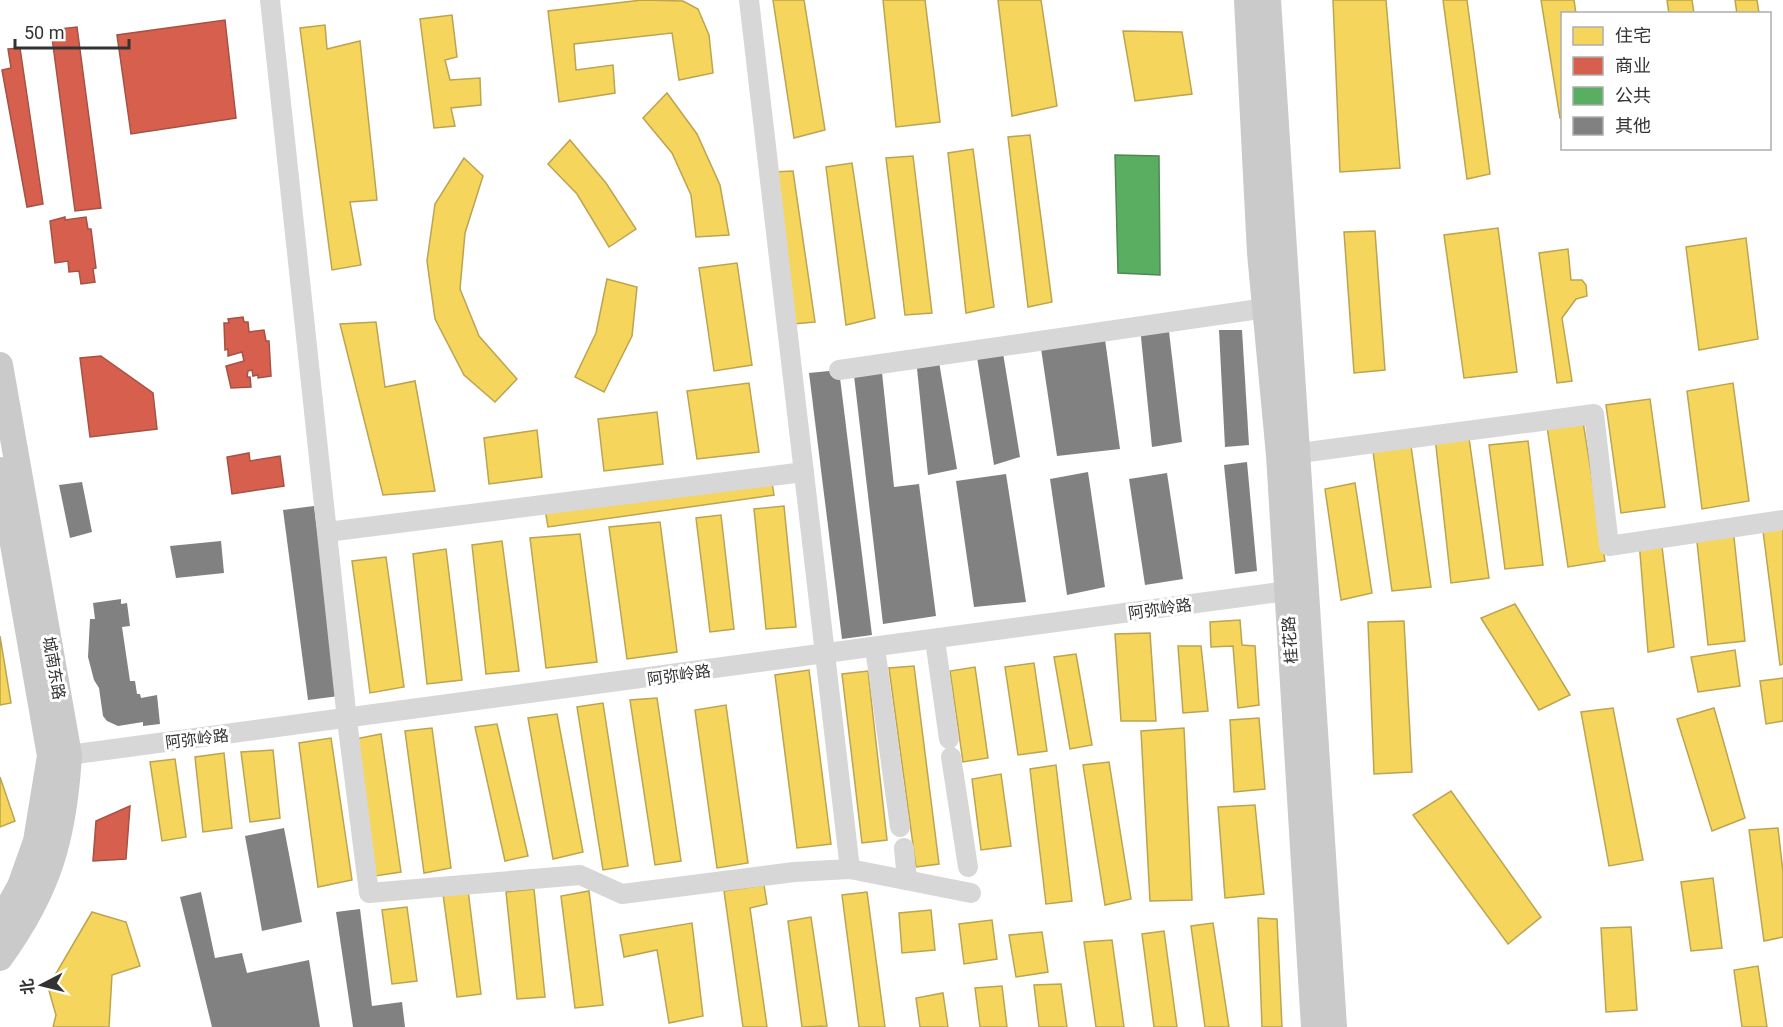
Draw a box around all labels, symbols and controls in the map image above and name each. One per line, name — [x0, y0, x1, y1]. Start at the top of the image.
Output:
scale bar — [15, 12, 129, 50]
legend — [1561, 12, 1771, 150]
text: 50 m — [24, 22, 64, 43]
text: 住宅 — [1615, 25, 1651, 46]
text: 商业 — [1615, 55, 1651, 76]
text: 公共 — [1615, 85, 1651, 106]
text: 其他 — [1615, 115, 1651, 136]
street label: 阿弥岭路 — [1127, 595, 1193, 623]
street label: 桂花路 — [1279, 615, 1301, 665]
street label: 城南东路 — [39, 635, 69, 701]
street label: 阿弥岭路 — [646, 661, 712, 689]
street label: 阿弥岭路 — [164, 726, 230, 752]
north arrow — [12, 955, 72, 1015]
text: 北 — [17, 978, 38, 996]

